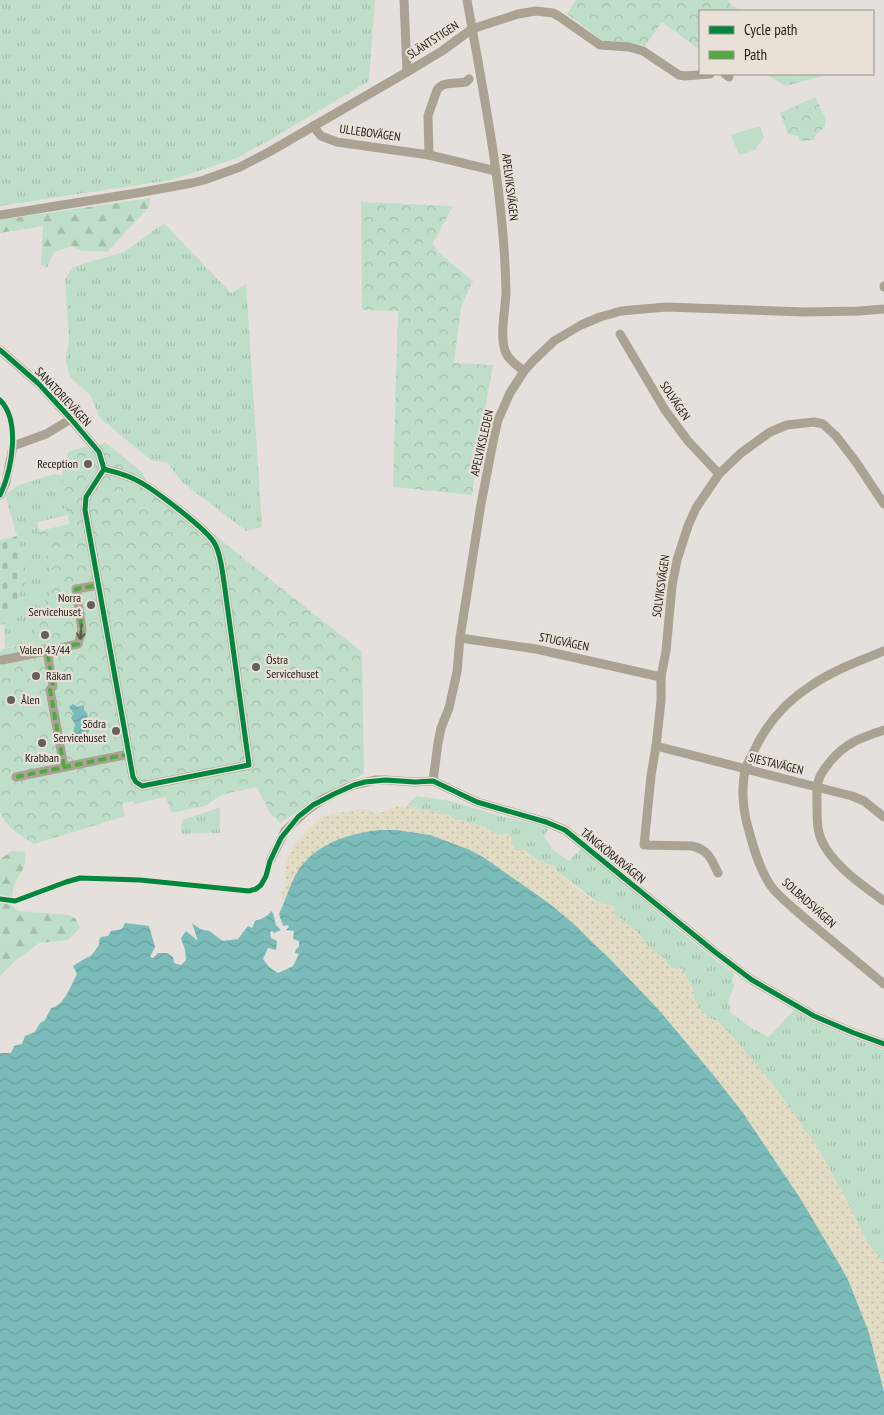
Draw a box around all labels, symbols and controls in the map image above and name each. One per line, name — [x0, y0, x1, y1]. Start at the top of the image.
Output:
legend — [699, 10, 874, 75]
street label: SLÄNTSTIGEN — [404, 17, 461, 62]
text: Cycle path — [744, 20, 797, 39]
text: Path — [744, 45, 767, 64]
street label: ULLEBOVÄGEN — [339, 121, 401, 144]
street label: APELVIKSVÄGEN — [499, 152, 522, 221]
street label: SANATORIEVÄGEN — [32, 364, 95, 429]
street label: SOLVÄGEN — [657, 378, 694, 423]
street label: APELVIKSLEDEN — [467, 408, 496, 478]
place label: Reception — [37, 456, 78, 471]
marker: Reception — [82, 458, 94, 470]
street label: SOLVIKSVÄGEN — [649, 554, 672, 618]
place label: Norra Servicehuset — [29, 590, 82, 619]
marker: Norra Servicehuset — [85, 599, 97, 611]
one-way arrow — [76, 623, 86, 639]
marker: Valen 43/44 — [39, 629, 51, 641]
street label: STUGVÄGEN — [538, 629, 590, 654]
place label: Valen 43/44 — [19, 642, 71, 657]
place label: Östra Servicehuset — [266, 652, 319, 681]
marker: Östra Servicehuset — [250, 661, 262, 673]
place label: Räkan — [46, 668, 71, 683]
marker: Räkan — [30, 670, 42, 682]
place label: Ålen — [21, 692, 40, 707]
marker: Ålen — [5, 694, 17, 706]
place label: Södra Servicehuset — [54, 716, 107, 745]
marker: Södra Servicehuset — [110, 725, 122, 737]
marker: Krabban — [36, 737, 48, 749]
street label: SIESTAVÄGEN — [747, 749, 805, 778]
place label: Krabban — [25, 750, 59, 765]
street label: TÅNGKÖRARVÄGEN — [578, 825, 649, 886]
street label: SOLBADSVÄGEN — [779, 874, 839, 931]

